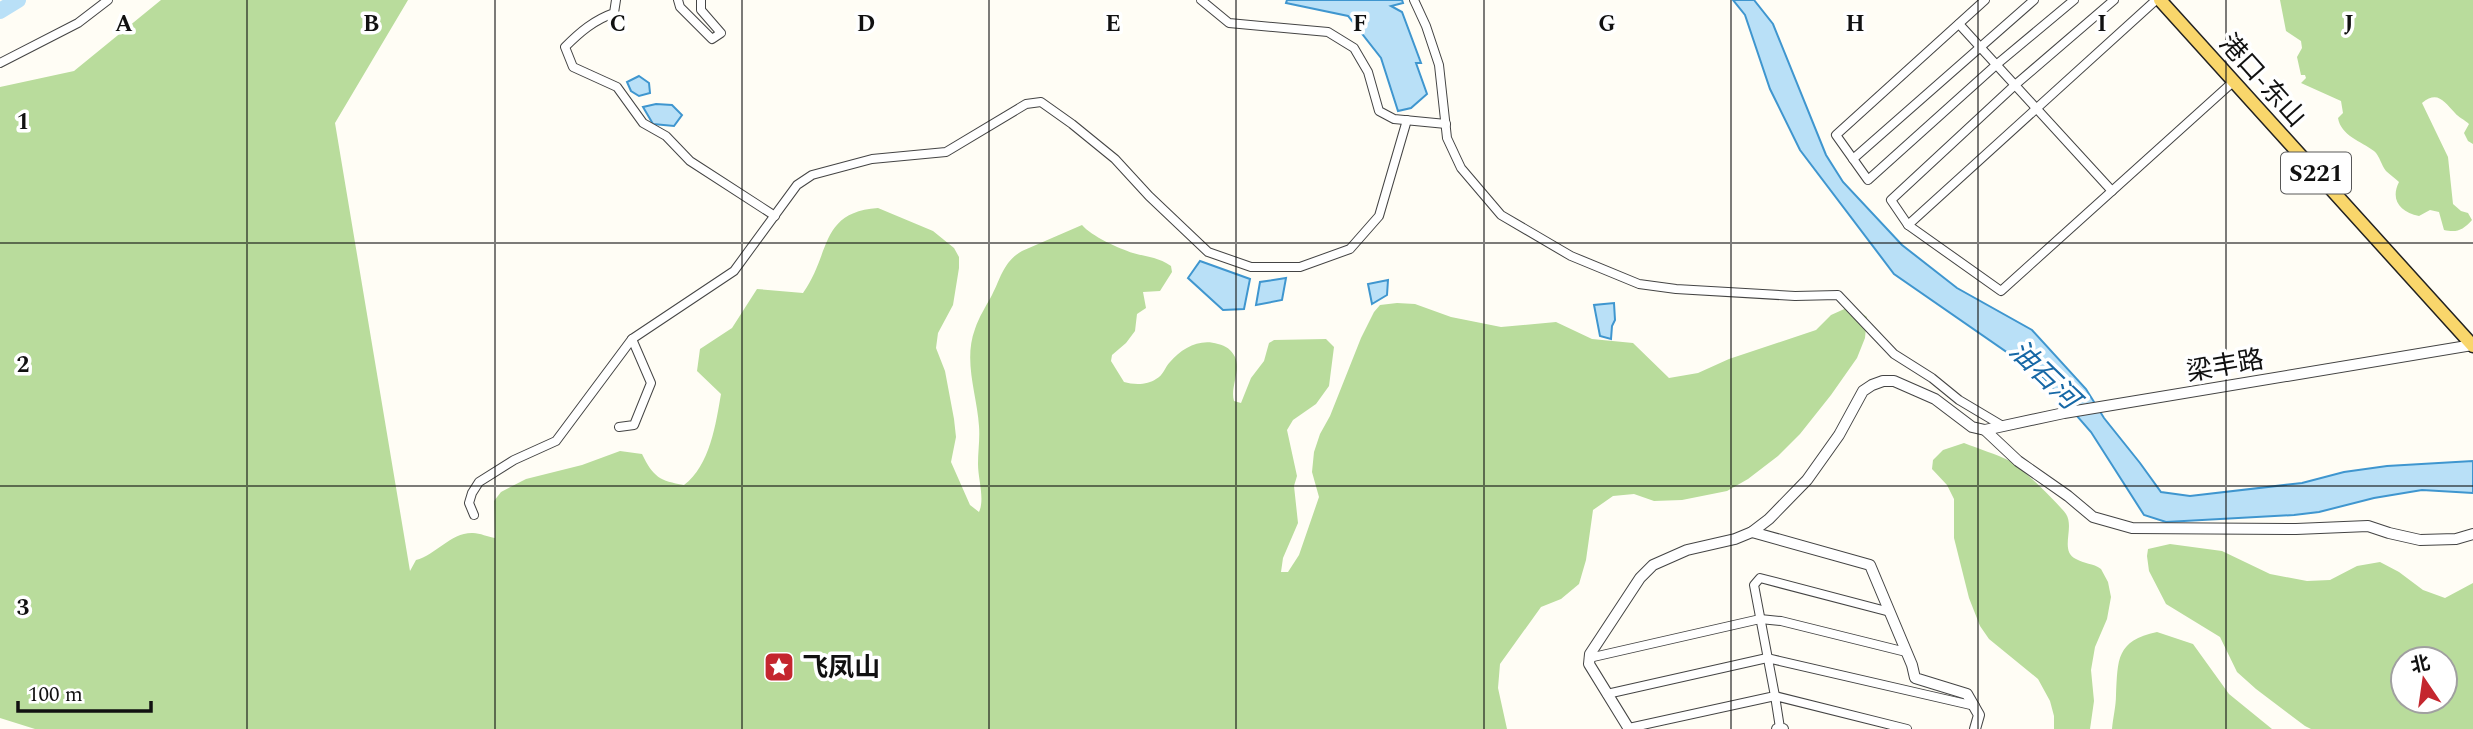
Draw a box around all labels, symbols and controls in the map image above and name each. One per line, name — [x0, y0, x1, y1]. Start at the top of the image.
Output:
text: A — [115, 7, 133, 42]
text: B — [363, 7, 379, 42]
text: C — [610, 7, 626, 42]
text: D — [857, 7, 875, 42]
text: E — [1105, 7, 1121, 42]
text: F — [1353, 7, 1367, 42]
text: G — [1598, 7, 1616, 42]
text: H — [1845, 7, 1865, 42]
text: I — [2097, 7, 2107, 42]
text: J — [2344, 7, 2354, 42]
street label: 港口-东山 — [2209, 25, 2315, 136]
text: 1 — [17, 105, 29, 140]
road number: S221 — [2281, 153, 2351, 194]
water label: 油石河 — [1999, 330, 2093, 423]
street label: 梁丰路 — [2183, 340, 2267, 392]
text: 2 — [17, 348, 30, 383]
text: 3 — [17, 591, 30, 626]
north arrow — [2389, 645, 2459, 715]
place label: 飞凤山 — [802, 648, 880, 688]
text: 北 — [2408, 649, 2433, 681]
place icon: 飞凤山 — [762, 650, 796, 684]
scale bar — [18, 670, 150, 714]
text: 100 m — [28, 679, 83, 711]

